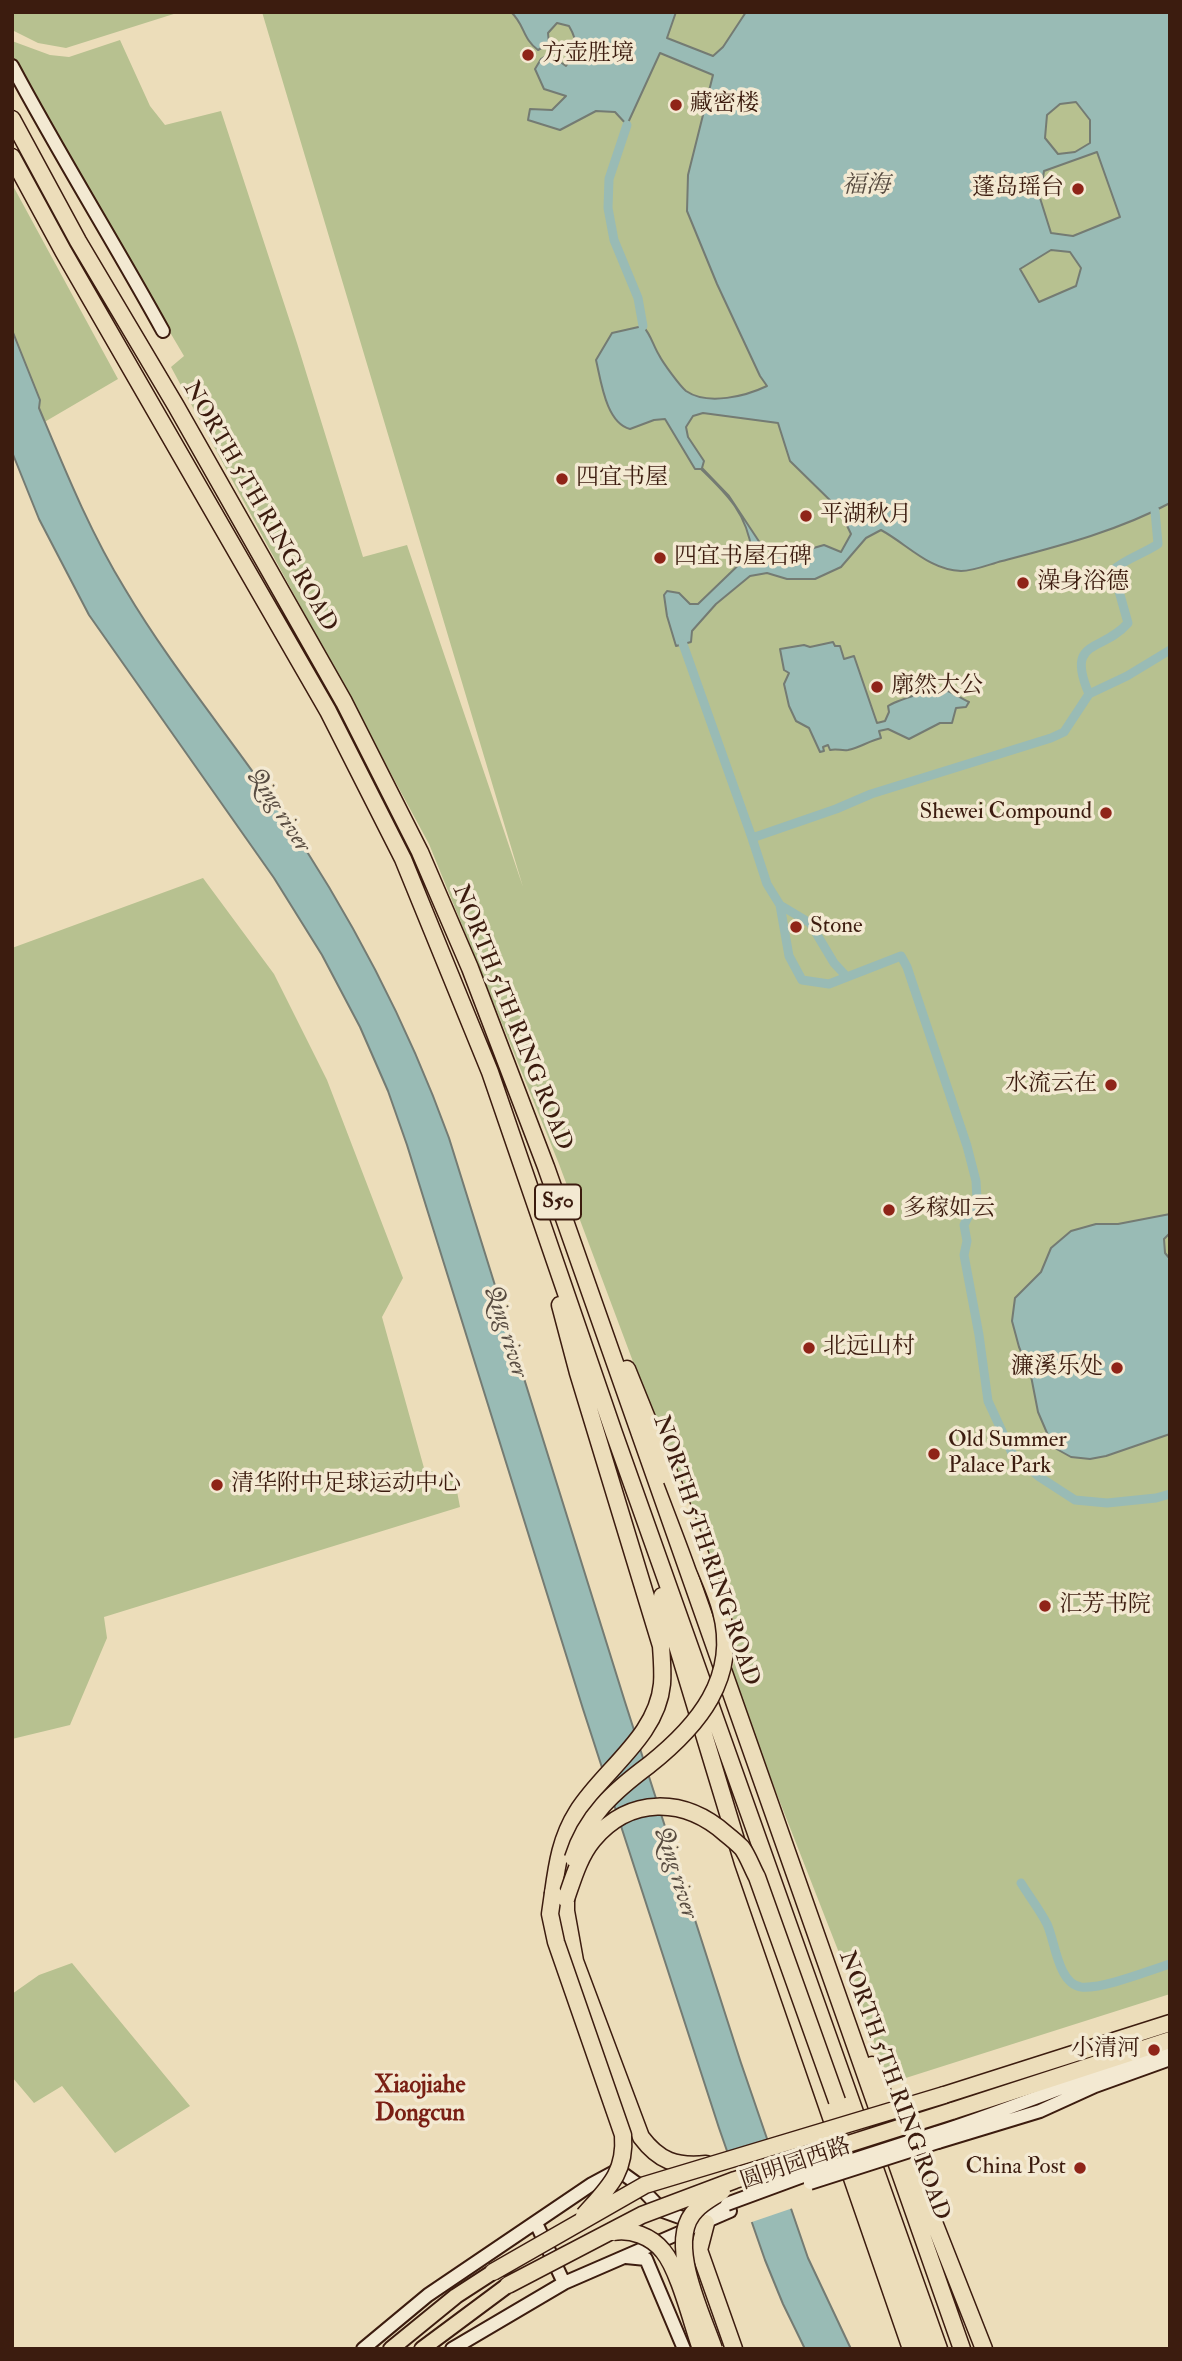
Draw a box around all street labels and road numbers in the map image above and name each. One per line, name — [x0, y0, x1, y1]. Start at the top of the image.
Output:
street label: NORTH 5TH RING ROAD — [176, 377, 342, 637]
street label: NORTH 5TH RING ROAD — [445, 881, 577, 1155]
road number: S50 — [535, 1184, 581, 1220]
street label: NORTH 5TH RING ROAD — [646, 1412, 764, 1690]
street label: NORTH 5TH RING ROAD — [831, 1948, 955, 2224]
street label: 圆明园西路 — [737, 2133, 855, 2197]

